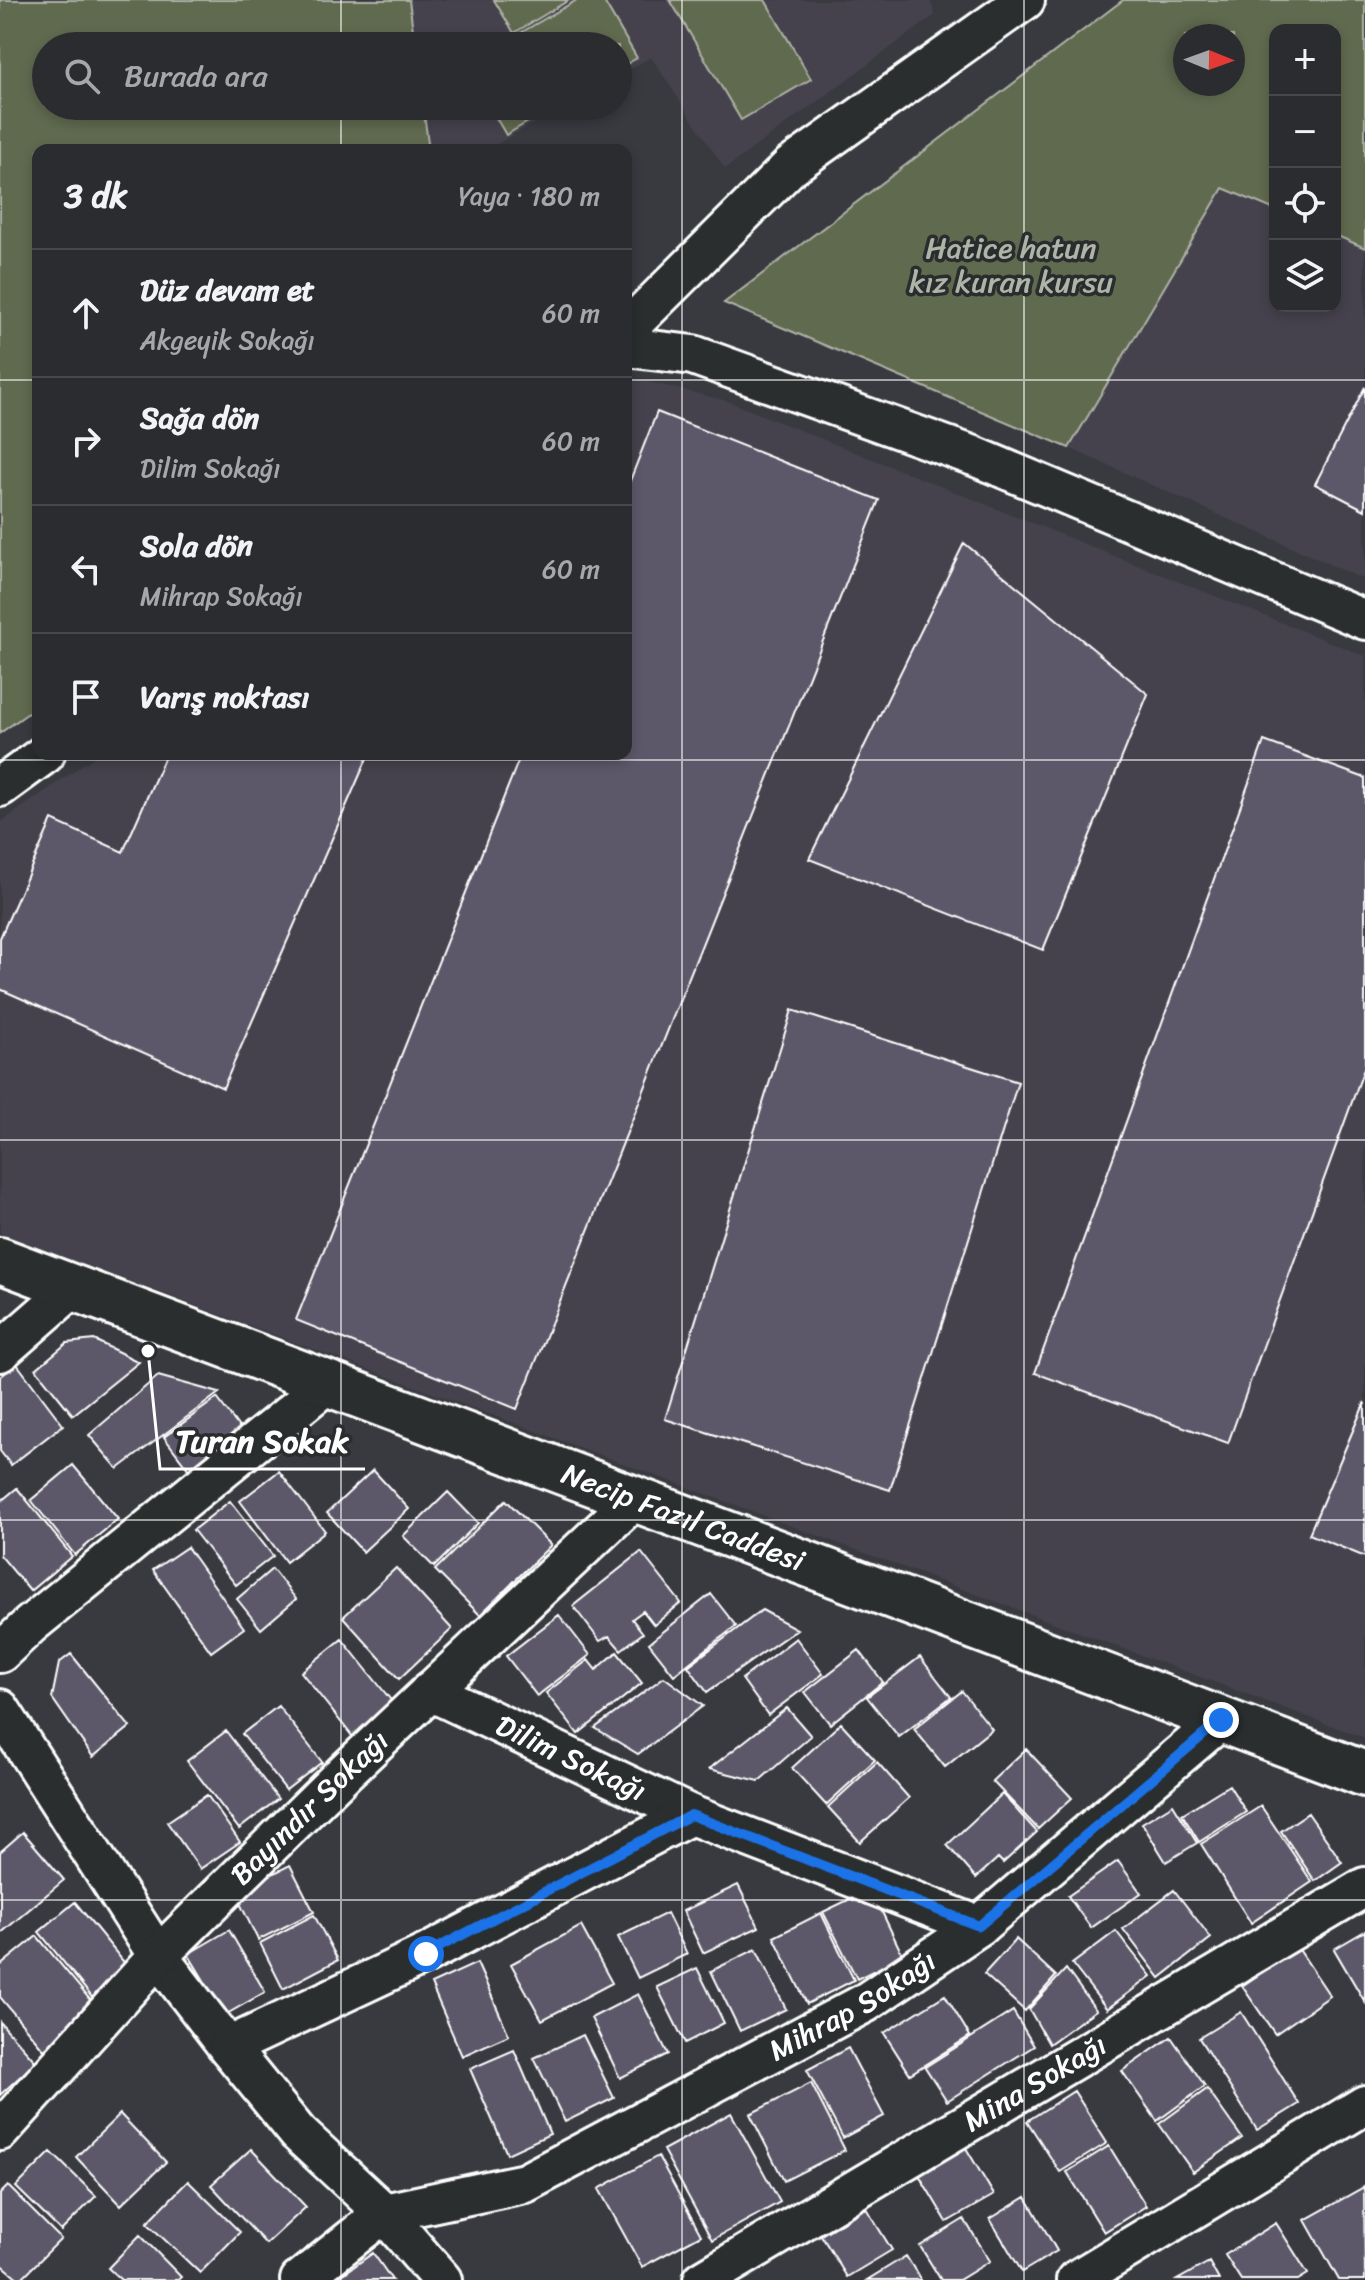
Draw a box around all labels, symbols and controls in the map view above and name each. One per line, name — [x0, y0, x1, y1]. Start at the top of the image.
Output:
north arrow — [1173, 24, 1245, 96]
map controls — [1269, 24, 1341, 312]
button: + — [1269, 24, 1341, 96]
search box — [32, 32, 632, 120]
text: Burada ara — [124, 49, 267, 103]
icon: search — [60, 54, 104, 98]
button: − — [1269, 96, 1341, 168]
text: 3 dk — [64, 166, 127, 226]
button: locate — [1269, 168, 1341, 240]
text: Yaya · 180 m — [458, 173, 600, 219]
park label: Hatice hatun kız kuran kursu — [909, 221, 1113, 309]
button: layers — [1269, 240, 1341, 312]
text: Düz devam et — [140, 263, 315, 317]
text: 60 m — [542, 290, 600, 336]
icon: ahead — [64, 291, 108, 335]
text: Akgeyik Sokağı — [140, 317, 315, 363]
text: Sağa dön — [140, 391, 259, 445]
text: 60 m — [542, 418, 600, 464]
icon: right — [64, 419, 108, 463]
text: Dilim Sokağı — [140, 445, 280, 491]
text: Sola dön — [140, 519, 253, 573]
text: 60 m — [542, 546, 600, 592]
icon: left — [64, 547, 108, 591]
text: Mihrap Sokağı — [140, 573, 303, 619]
text: Varış noktası — [140, 670, 310, 724]
icon: arrive — [64, 675, 108, 719]
callout: Turan Sokak — [160, 1413, 365, 1469]
text: Turan Sokak — [176, 1413, 349, 1470]
street label: Necip Fazıl Caddesi — [554, 1447, 813, 1588]
street label: Dilim Sokağı — [486, 1699, 656, 1817]
route end — [1203, 1702, 1239, 1738]
street label: Bayındır Sokağı — [217, 1716, 402, 1899]
street label: Mihrap Sokağı — [759, 1935, 948, 2077]
route start — [408, 1936, 444, 1972]
street label: Mina Sokağı — [952, 2019, 1117, 2147]

